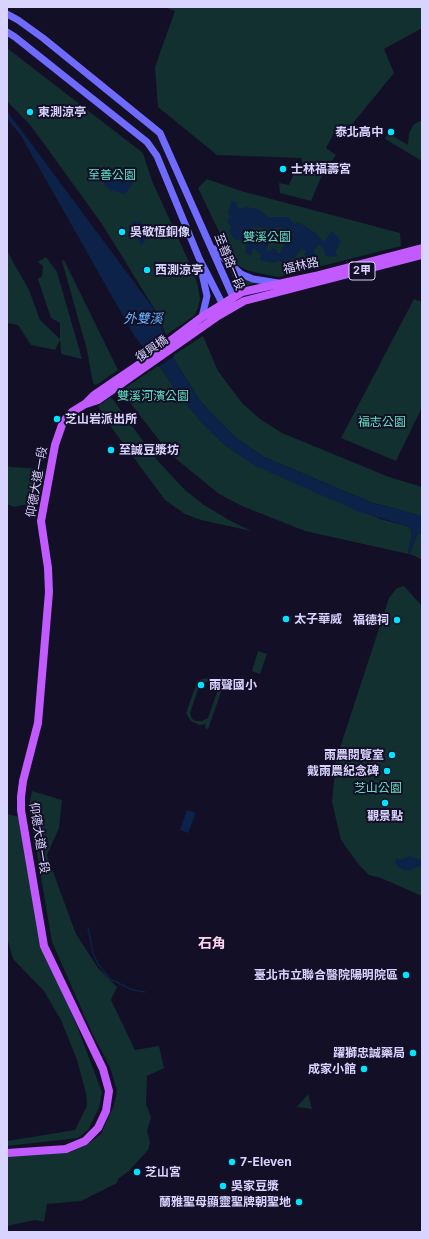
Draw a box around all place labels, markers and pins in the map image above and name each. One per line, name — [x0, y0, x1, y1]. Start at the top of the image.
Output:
place label: 東測涼亭 — [38, 105, 86, 119]
marker: 東測涼亭 — [25, 107, 35, 117]
place label: 泰北高中 — [335, 125, 383, 139]
marker: 泰北高中 — [386, 127, 396, 137]
place label: 士林福壽宮 — [291, 162, 351, 176]
marker: 士林福壽宮 — [278, 164, 288, 174]
place label: 吳敬恆銅像 — [130, 225, 190, 239]
marker: 吳敬恆銅像 — [117, 227, 127, 237]
place label: 西測涼亭 — [155, 263, 203, 277]
marker: 西測涼亭 — [142, 265, 152, 275]
place label: 芝山岩派出所 — [65, 412, 137, 426]
marker: 芝山岩派出所 — [52, 414, 62, 424]
place label: 至誠豆漿坊 — [119, 443, 179, 457]
marker: 至誠豆漿坊 — [106, 445, 116, 455]
place label: 太子華威 — [294, 612, 342, 626]
place label: 福德祠 — [353, 613, 389, 627]
marker: 太子華威 — [281, 614, 291, 624]
marker: 福德祠 — [392, 615, 402, 625]
place label: 雨聲國小 — [209, 678, 257, 692]
marker: 雨聲國小 — [196, 680, 206, 690]
place label: 雨農閱覽室 — [324, 748, 384, 762]
marker: 雨農閱覽室 — [387, 750, 397, 760]
place label: 戴雨農紀念碑 — [307, 764, 379, 778]
marker: 戴雨農紀念碑 — [382, 766, 392, 776]
marker: 觀景點 — [380, 798, 390, 808]
place label: 觀景點 — [367, 809, 403, 823]
place label: 臺北市立聯合醫院陽明院區 — [254, 968, 398, 982]
marker: 臺北市立聯合醫院陽明院區 — [401, 970, 411, 980]
place label: 躍獅忠誠藥局 — [333, 1046, 405, 1060]
marker: 躍獅忠誠藥局 — [408, 1048, 418, 1058]
place label: 成家小館 — [308, 1062, 356, 1076]
marker: 成家小館 — [359, 1064, 369, 1074]
place label: 7-Eleven — [240, 1155, 292, 1169]
marker: 7-Eleven — [227, 1157, 237, 1167]
place label: 芝山宮 — [145, 1165, 181, 1179]
marker: 芝山宮 — [132, 1167, 142, 1177]
place label: 吳家豆漿 — [231, 1179, 279, 1193]
marker: 吳家豆漿 — [218, 1181, 228, 1191]
place label: 蘭雅聖母顯靈聖牌朝聖地 — [159, 1195, 291, 1209]
marker: 蘭雅聖母顯靈聖牌朝聖地 — [294, 1197, 304, 1207]

